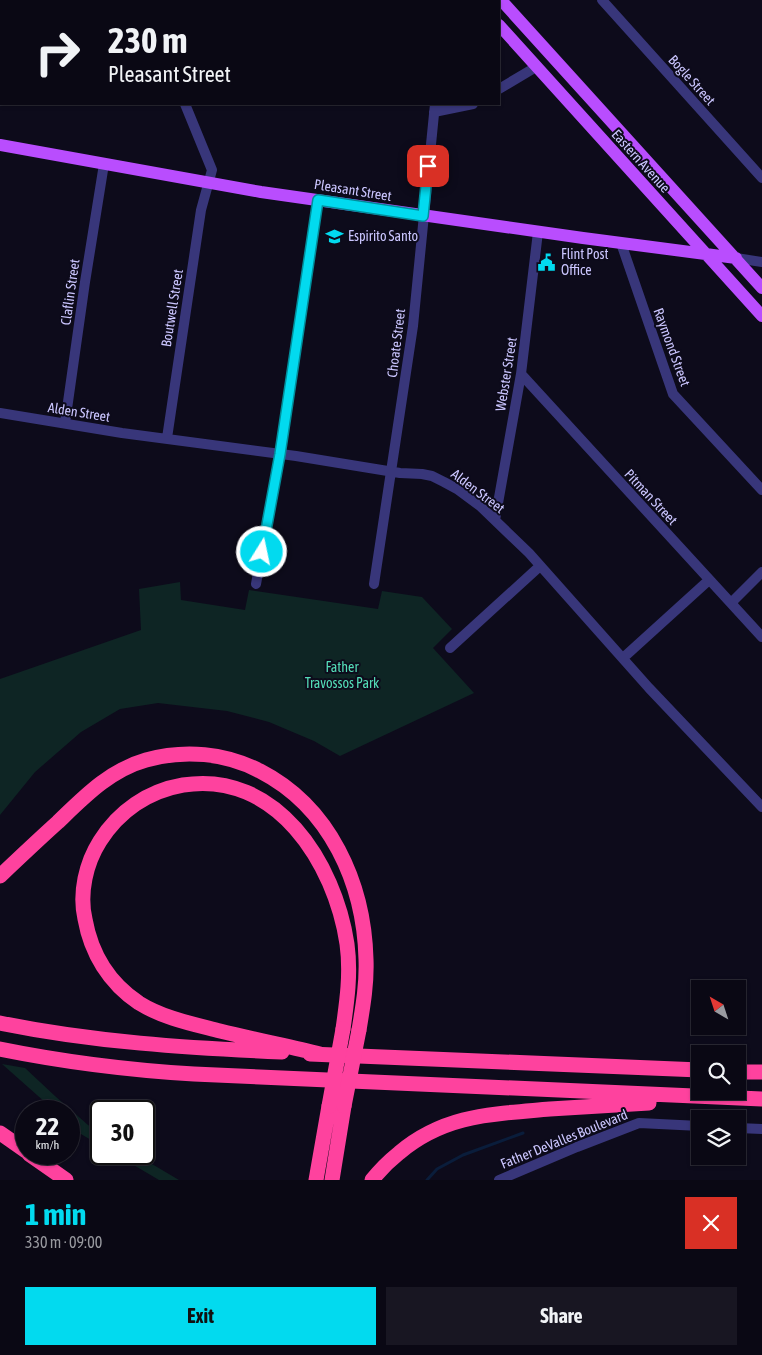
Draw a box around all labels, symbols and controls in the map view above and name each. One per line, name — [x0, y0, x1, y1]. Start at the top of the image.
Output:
icon: right — [25, 20, 90, 85]
text: 230 m — [108, 20, 187, 60]
street label: Bogle Street — [665, 52, 719, 108]
text: Pleasant Street — [108, 61, 231, 87]
street label: Eastern Avenue — [609, 126, 673, 196]
pin — [407, 145, 449, 187]
icon: arrive — [414, 152, 442, 180]
street label: Pleasant Street — [313, 176, 393, 204]
school or university icon: Espirito Santo — [324, 226, 344, 246]
place label: Espirito Santo — [348, 228, 418, 244]
place label: Flint Post Office — [561, 246, 609, 278]
public building icon: Flint Post Office — [537, 252, 557, 272]
street label: Claflin Street — [57, 258, 83, 326]
street label: Boutwell Street — [158, 268, 186, 348]
street label: Raymond Street — [650, 306, 694, 388]
street label: Choate Street — [384, 308, 408, 378]
street label: Webster Street — [492, 336, 520, 412]
street label: Alden Street — [47, 399, 111, 425]
street label: Alden Street — [448, 466, 508, 516]
street label: Pitman Street — [621, 466, 681, 528]
position arrow — [235, 525, 287, 577]
park label: Father Travossos Park — [305, 659, 379, 691]
north arrow — [691, 980, 746, 1035]
map controls — [691, 980, 746, 1165]
button: search — [691, 1045, 746, 1100]
speed limit sign: 30 — [90, 1100, 155, 1165]
street label: Father DeValles Boulevard — [498, 1106, 630, 1172]
button: layers — [691, 1110, 746, 1165]
text: 22 — [36, 1112, 59, 1140]
text: km/h — [36, 1138, 59, 1152]
text: 1 min — [25, 1197, 86, 1231]
button: close — [685, 1197, 737, 1249]
text: 330 m · 09:00 — [25, 1233, 102, 1251]
button: Exit — [25, 1287, 376, 1345]
button: Share — [386, 1287, 737, 1345]

